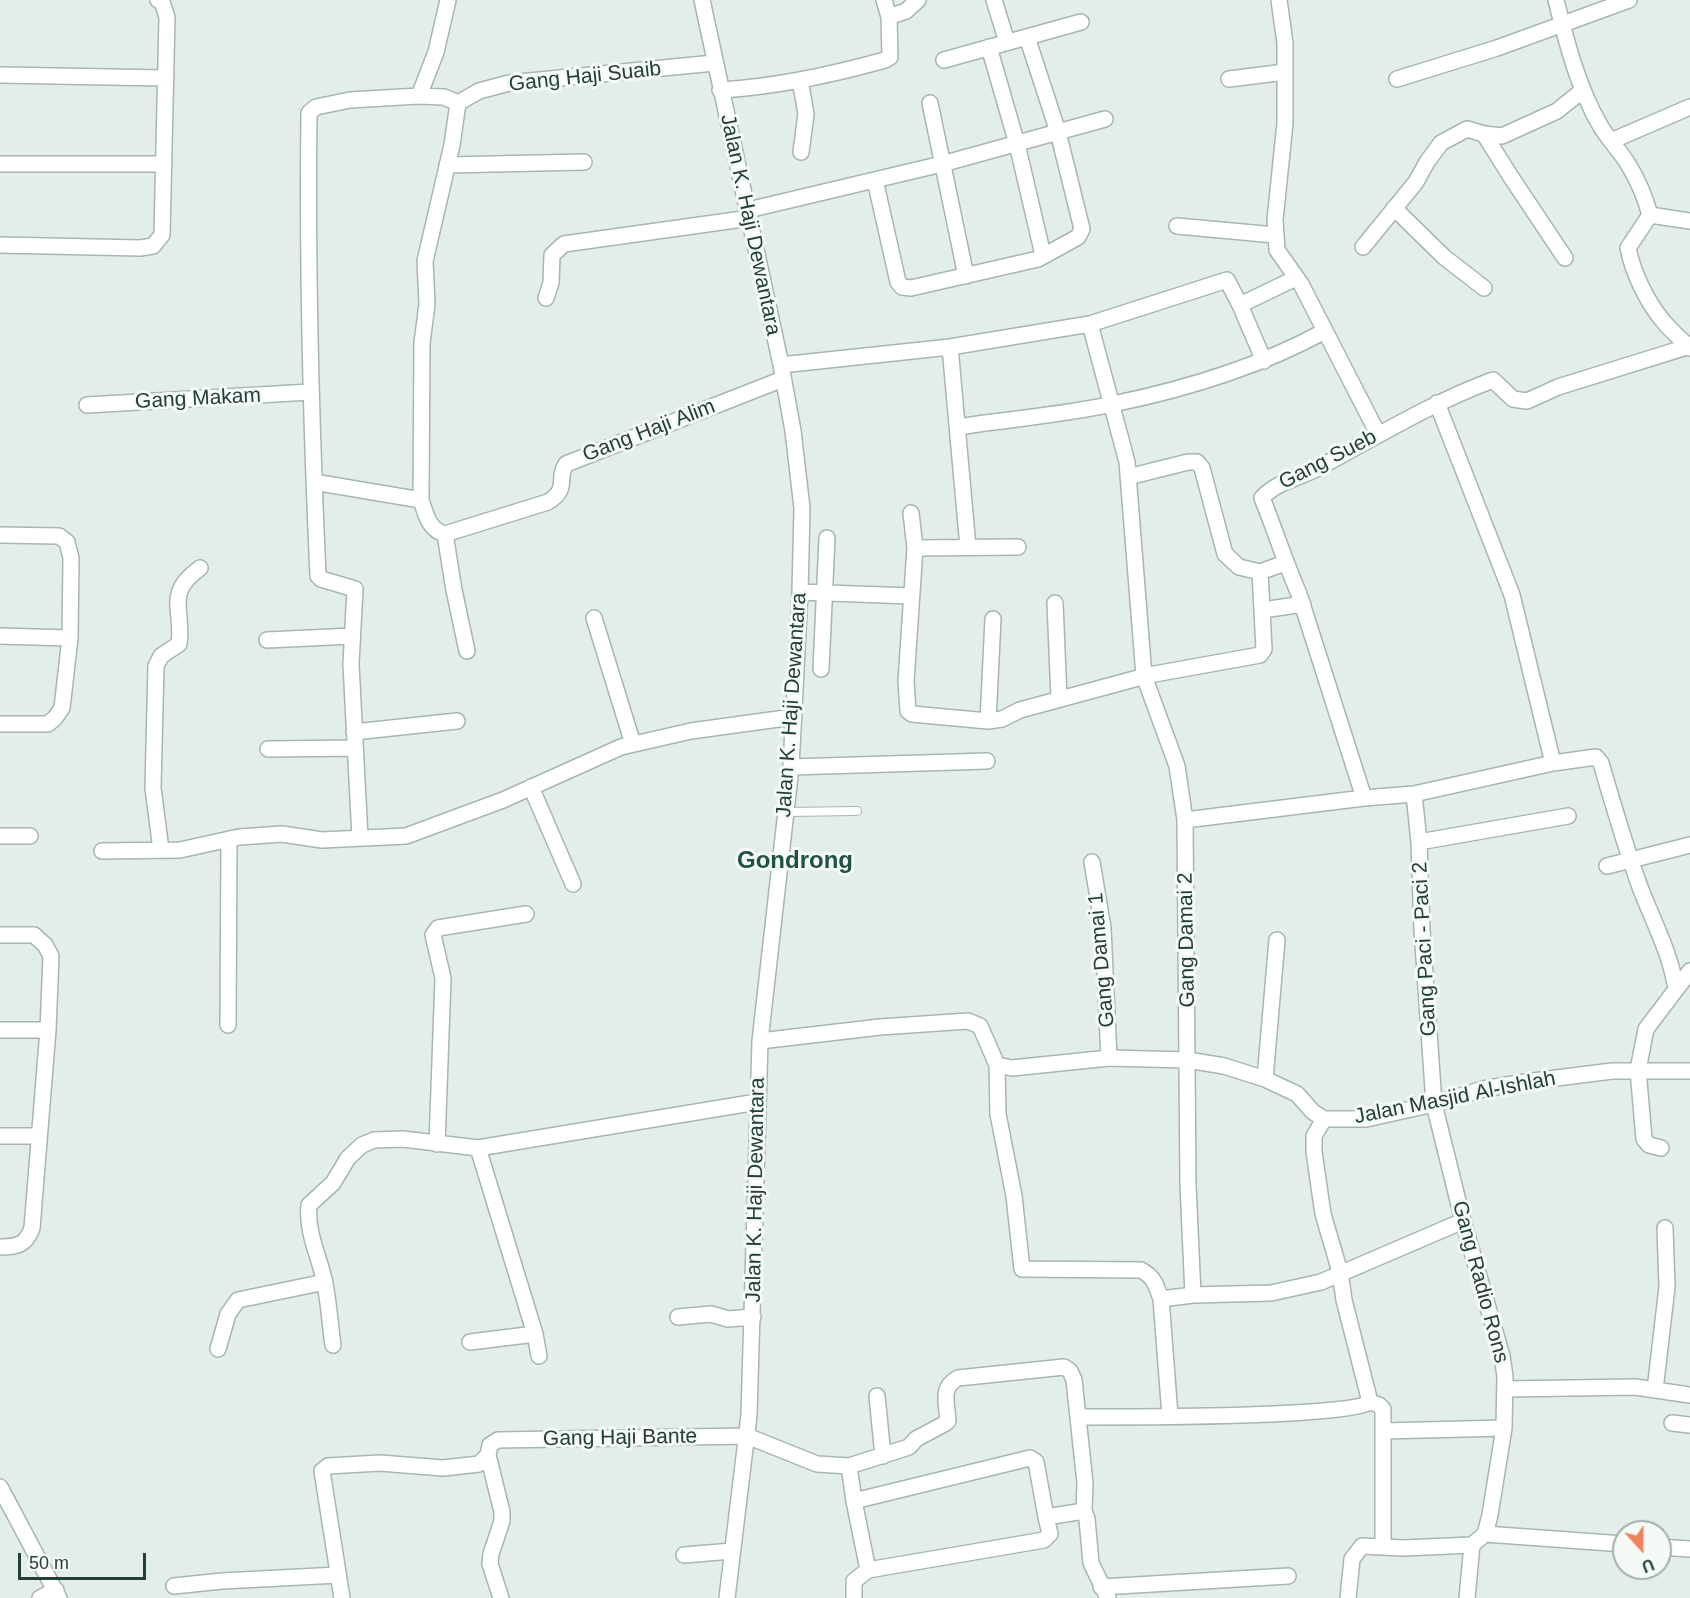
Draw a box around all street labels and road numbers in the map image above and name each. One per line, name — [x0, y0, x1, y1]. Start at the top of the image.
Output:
street label: Gang Haji Suaib — [508, 56, 662, 98]
street label: Jalan K. Haji Dewantara — [714, 112, 786, 338]
street label: Gang Makam — [134, 383, 262, 415]
street label: Gang Haji Alim — [579, 394, 719, 468]
street label: Gang Sueb — [1275, 425, 1381, 495]
street label: Jalan K. Haji Dewantara — [772, 592, 812, 818]
street label: Gang Paci - Paci 2 — [1408, 861, 1442, 1037]
street label: Gang Damai 2 — [1173, 872, 1201, 1008]
street label: Gang Damai 1 — [1084, 891, 1120, 1029]
street label: Jalan Masjid Al-Ishlah — [1352, 1066, 1558, 1130]
street label: Jalan K. Haji Dewantara — [741, 1077, 771, 1303]
street label: Gang Radio Rons — [1446, 1198, 1514, 1366]
street label: Gang Haji Bante — [543, 1424, 697, 1452]

